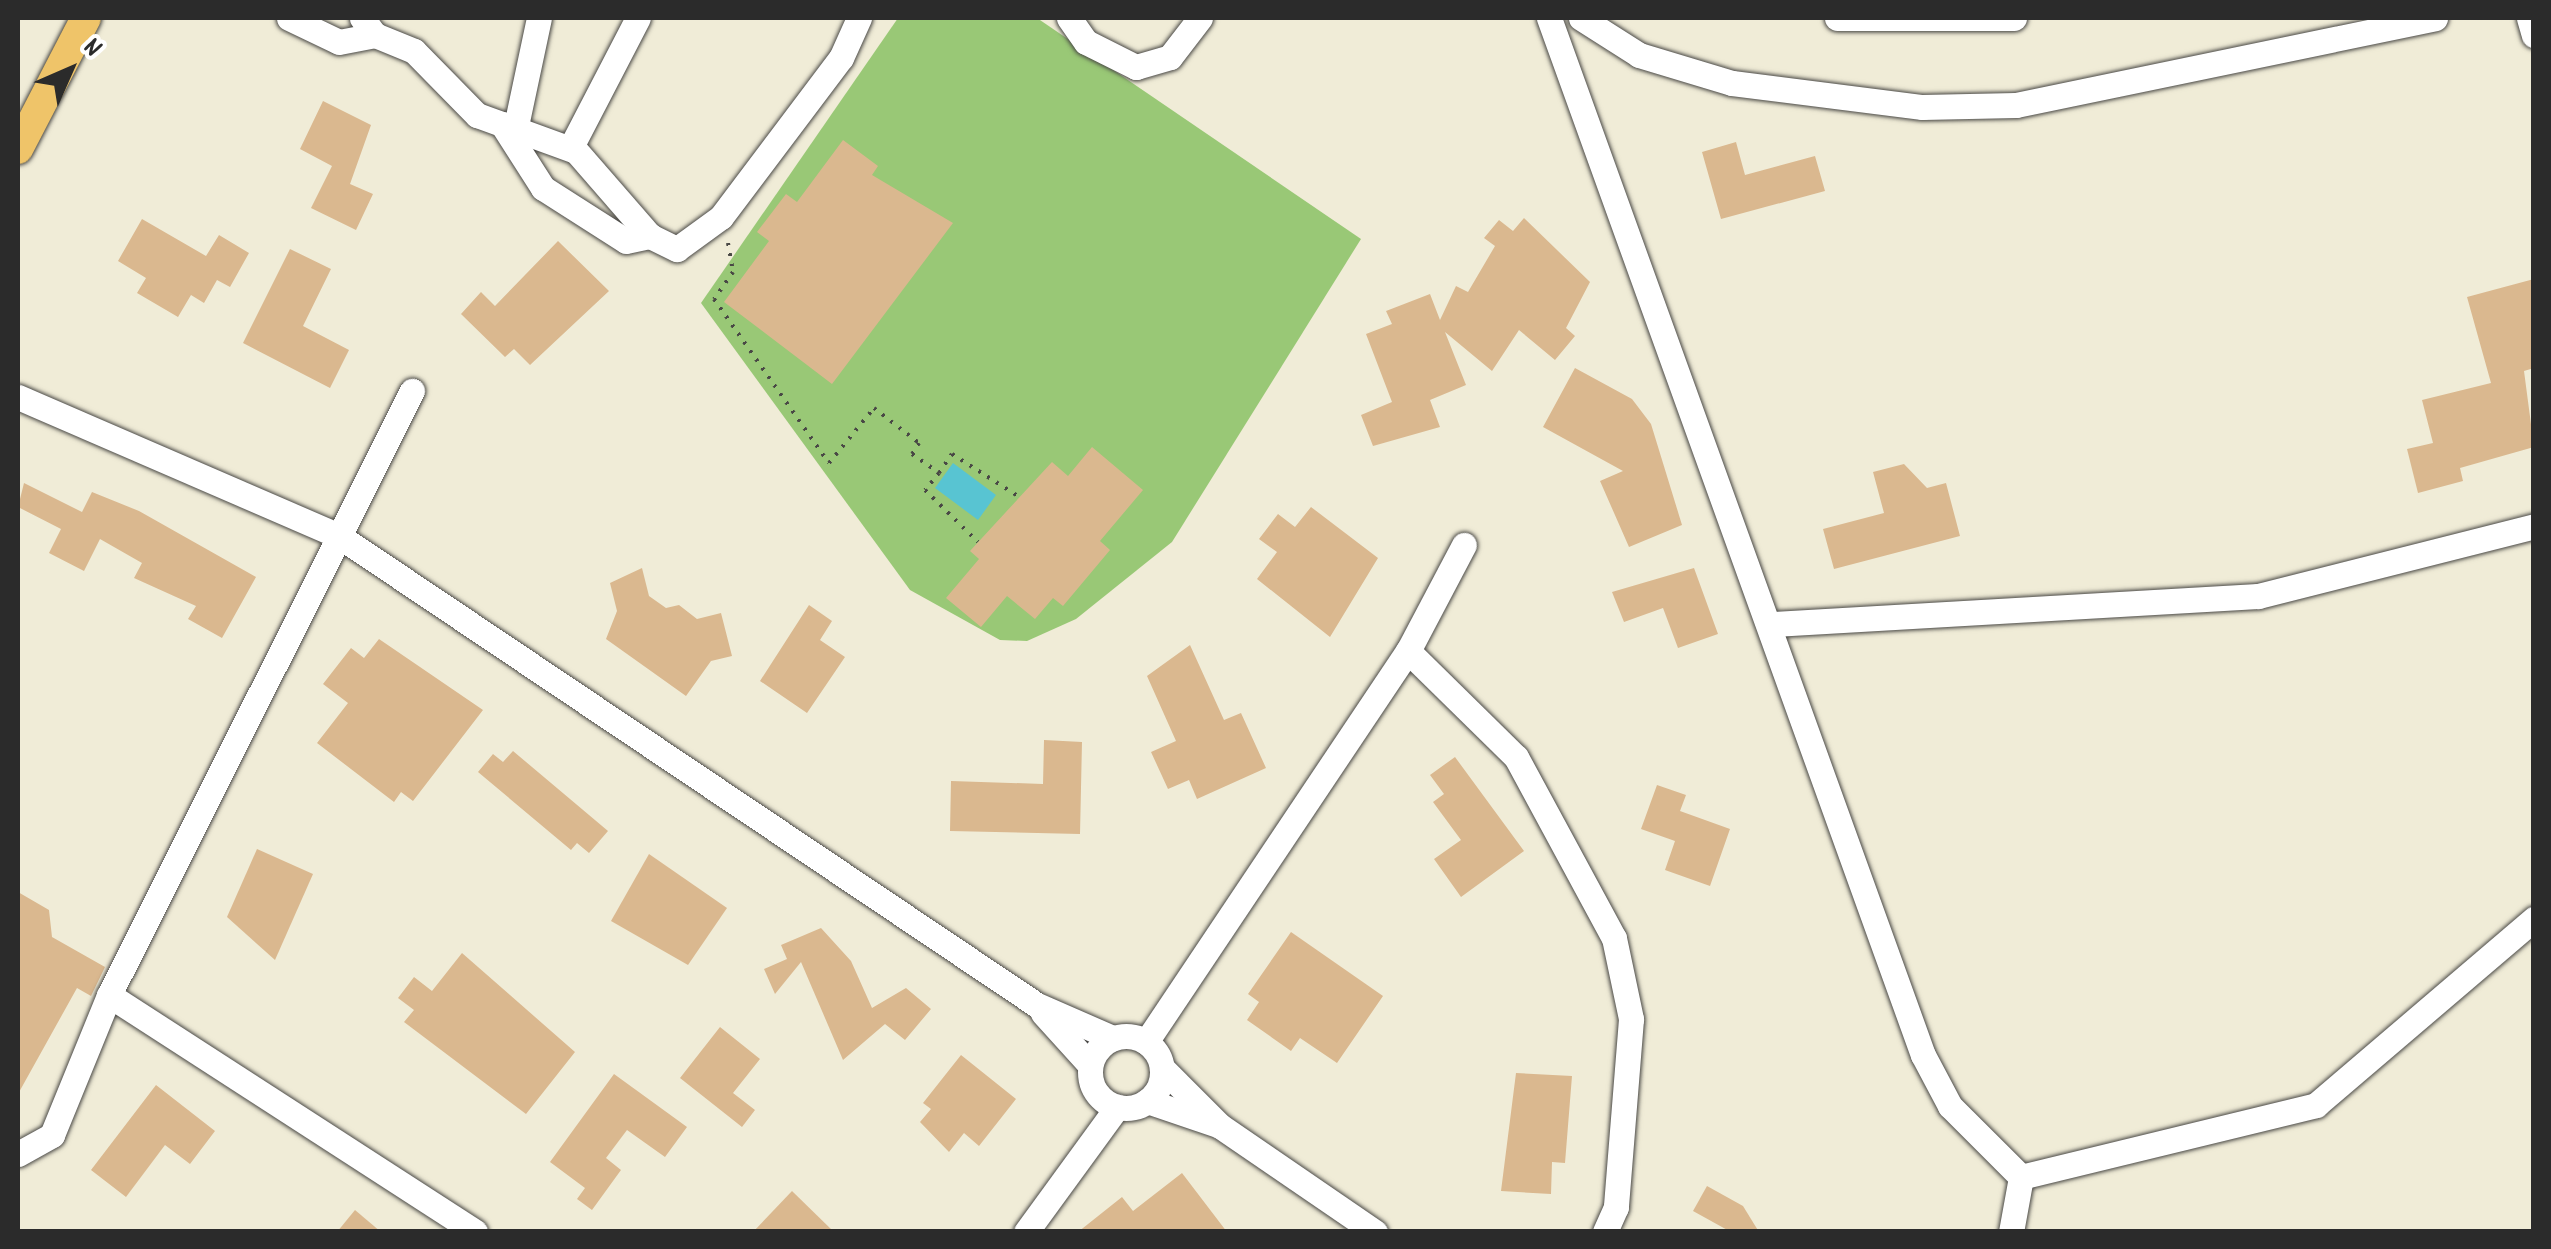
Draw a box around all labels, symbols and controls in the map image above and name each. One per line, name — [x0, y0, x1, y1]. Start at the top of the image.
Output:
north arrow — [20, 20, 120, 120]
text: N — [72, 30, 110, 68]

